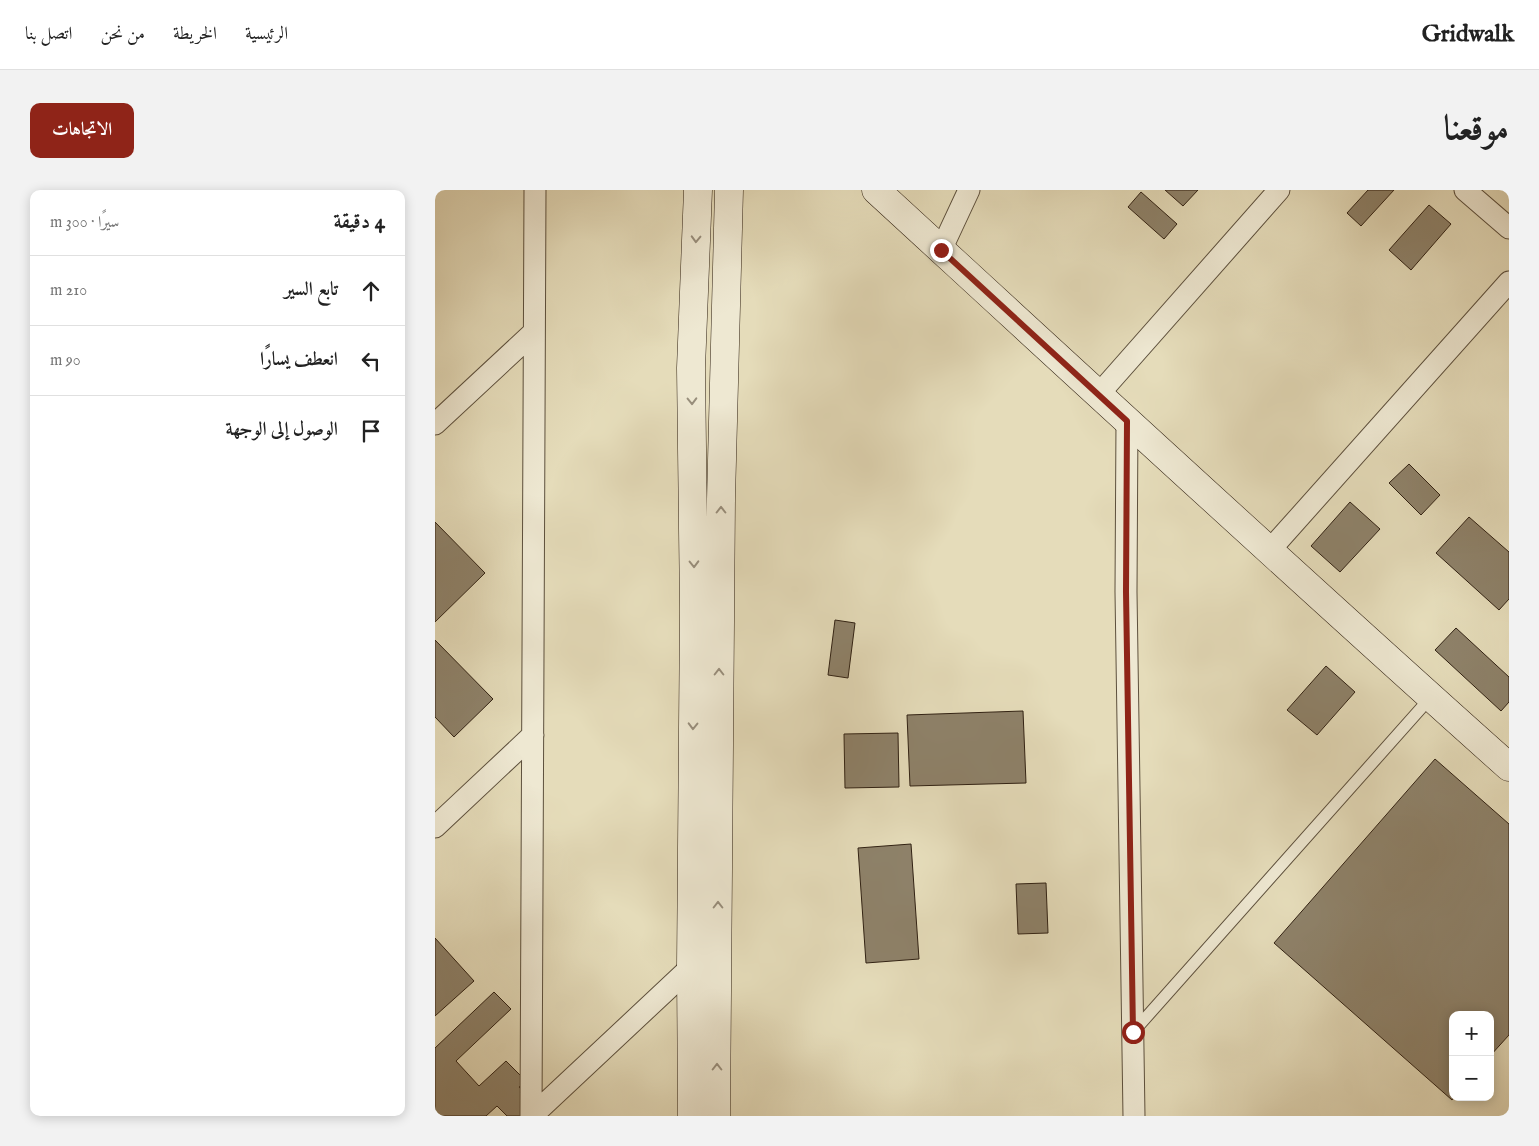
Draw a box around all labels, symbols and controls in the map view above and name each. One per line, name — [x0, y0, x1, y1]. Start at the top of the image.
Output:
text: Gridwalk — [1422, 19, 1514, 50]
text: اتصل بنا — [25, 23, 72, 46]
text: من نحن — [100, 23, 145, 46]
text: الخريطة — [173, 23, 217, 46]
text: الرئيسية — [245, 23, 288, 46]
button: الاتجاهات — [30, 103, 134, 158]
text: موقعنا — [1444, 107, 1509, 152]
text: 4 دقيقة — [333, 209, 385, 236]
text: سيرًا · 300 m — [50, 213, 119, 233]
one-way arrow — [690, 235, 701, 243]
route end — [930, 239, 953, 262]
icon: ahead — [357, 277, 385, 305]
text: تابع السير — [284, 278, 338, 302]
text: 210 m — [50, 281, 87, 301]
icon: left — [357, 347, 385, 375]
text: انعطف يسارًا — [260, 348, 338, 372]
text: 90 m — [50, 351, 81, 371]
one-way arrow — [687, 398, 697, 405]
icon: arrive — [357, 417, 385, 445]
text: الوصول إلى الوجهة — [226, 418, 338, 442]
one-way arrow — [715, 506, 726, 514]
one-way arrow — [689, 560, 699, 568]
one-way arrow — [714, 668, 724, 676]
one-way arrow — [688, 722, 698, 730]
one-way arrow — [713, 901, 723, 908]
map controls — [1449, 1011, 1494, 1101]
button: + — [1449, 1011, 1494, 1056]
route start — [1122, 1021, 1145, 1044]
button: − — [1449, 1056, 1494, 1101]
one-way arrow — [712, 1063, 722, 1071]

